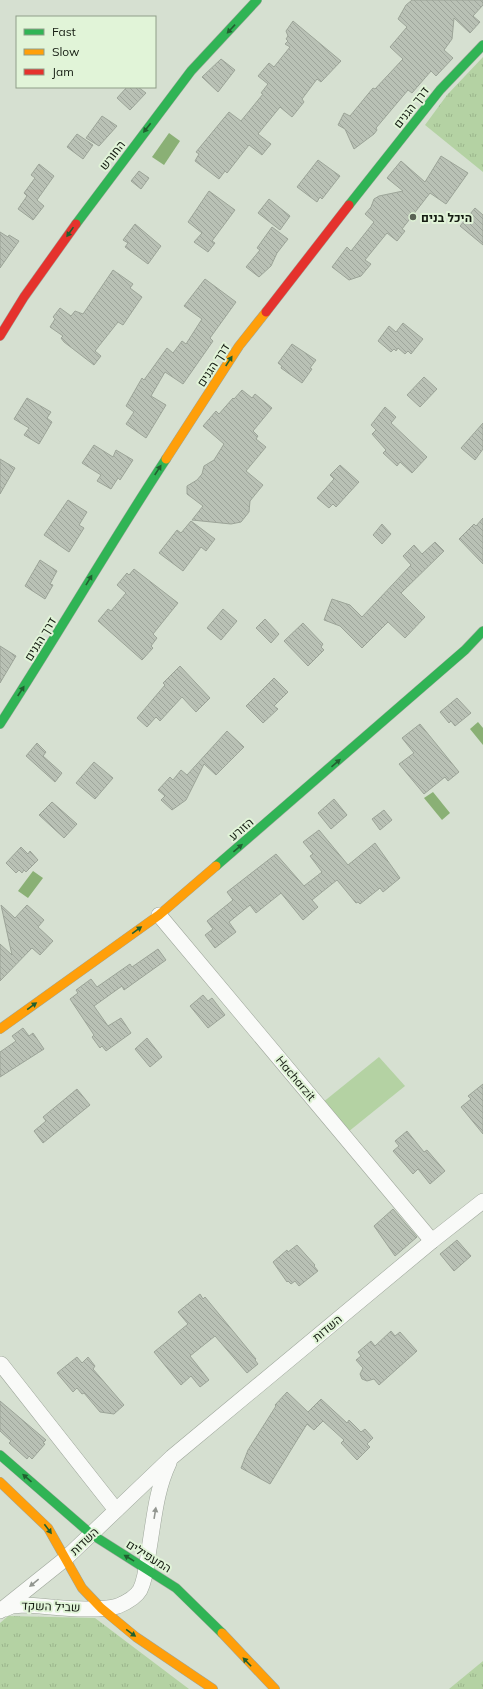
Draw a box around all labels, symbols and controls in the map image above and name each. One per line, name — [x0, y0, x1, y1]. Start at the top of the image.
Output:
legend — [16, 16, 156, 88]
text: Fast — [52, 24, 76, 39]
one-way arrow — [227, 24, 236, 33]
text: Slow — [52, 44, 80, 59]
text: Jam — [52, 64, 74, 79]
street label: דרך הגנים — [390, 83, 432, 131]
one-way arrow — [144, 123, 152, 133]
street label: החורש — [96, 137, 128, 173]
place label: היכל בנים — [421, 210, 472, 225]
marker: היכל בנים — [408, 212, 418, 222]
one-way arrow — [66, 227, 74, 238]
street label: דרך הגנים — [193, 341, 233, 389]
one-way arrow — [225, 356, 233, 366]
one-way arrow — [154, 465, 162, 475]
one-way arrow — [85, 575, 93, 585]
street label: דרך הגנים — [21, 614, 59, 664]
one-way arrow — [17, 686, 25, 696]
one-way arrow — [331, 758, 341, 768]
street label: הזורע — [226, 814, 256, 844]
one-way arrow — [232, 843, 243, 852]
one-way arrow — [132, 926, 143, 934]
one-way arrow — [27, 1003, 37, 1011]
street label: Hacharzit — [273, 1052, 319, 1104]
street label: השדות — [309, 1311, 345, 1345]
one-way arrow — [21, 1474, 32, 1483]
one-way arrow — [152, 1507, 158, 1519]
one-way arrow — [44, 1523, 52, 1534]
street label: השדות — [67, 1524, 101, 1558]
street label: המעפילים — [124, 1536, 174, 1576]
one-way arrow — [123, 1554, 135, 1561]
one-way arrow — [29, 1579, 40, 1588]
street label: שביל השקד — [21, 1597, 81, 1615]
one-way arrow — [126, 1629, 136, 1637]
one-way arrow — [243, 1657, 252, 1666]

